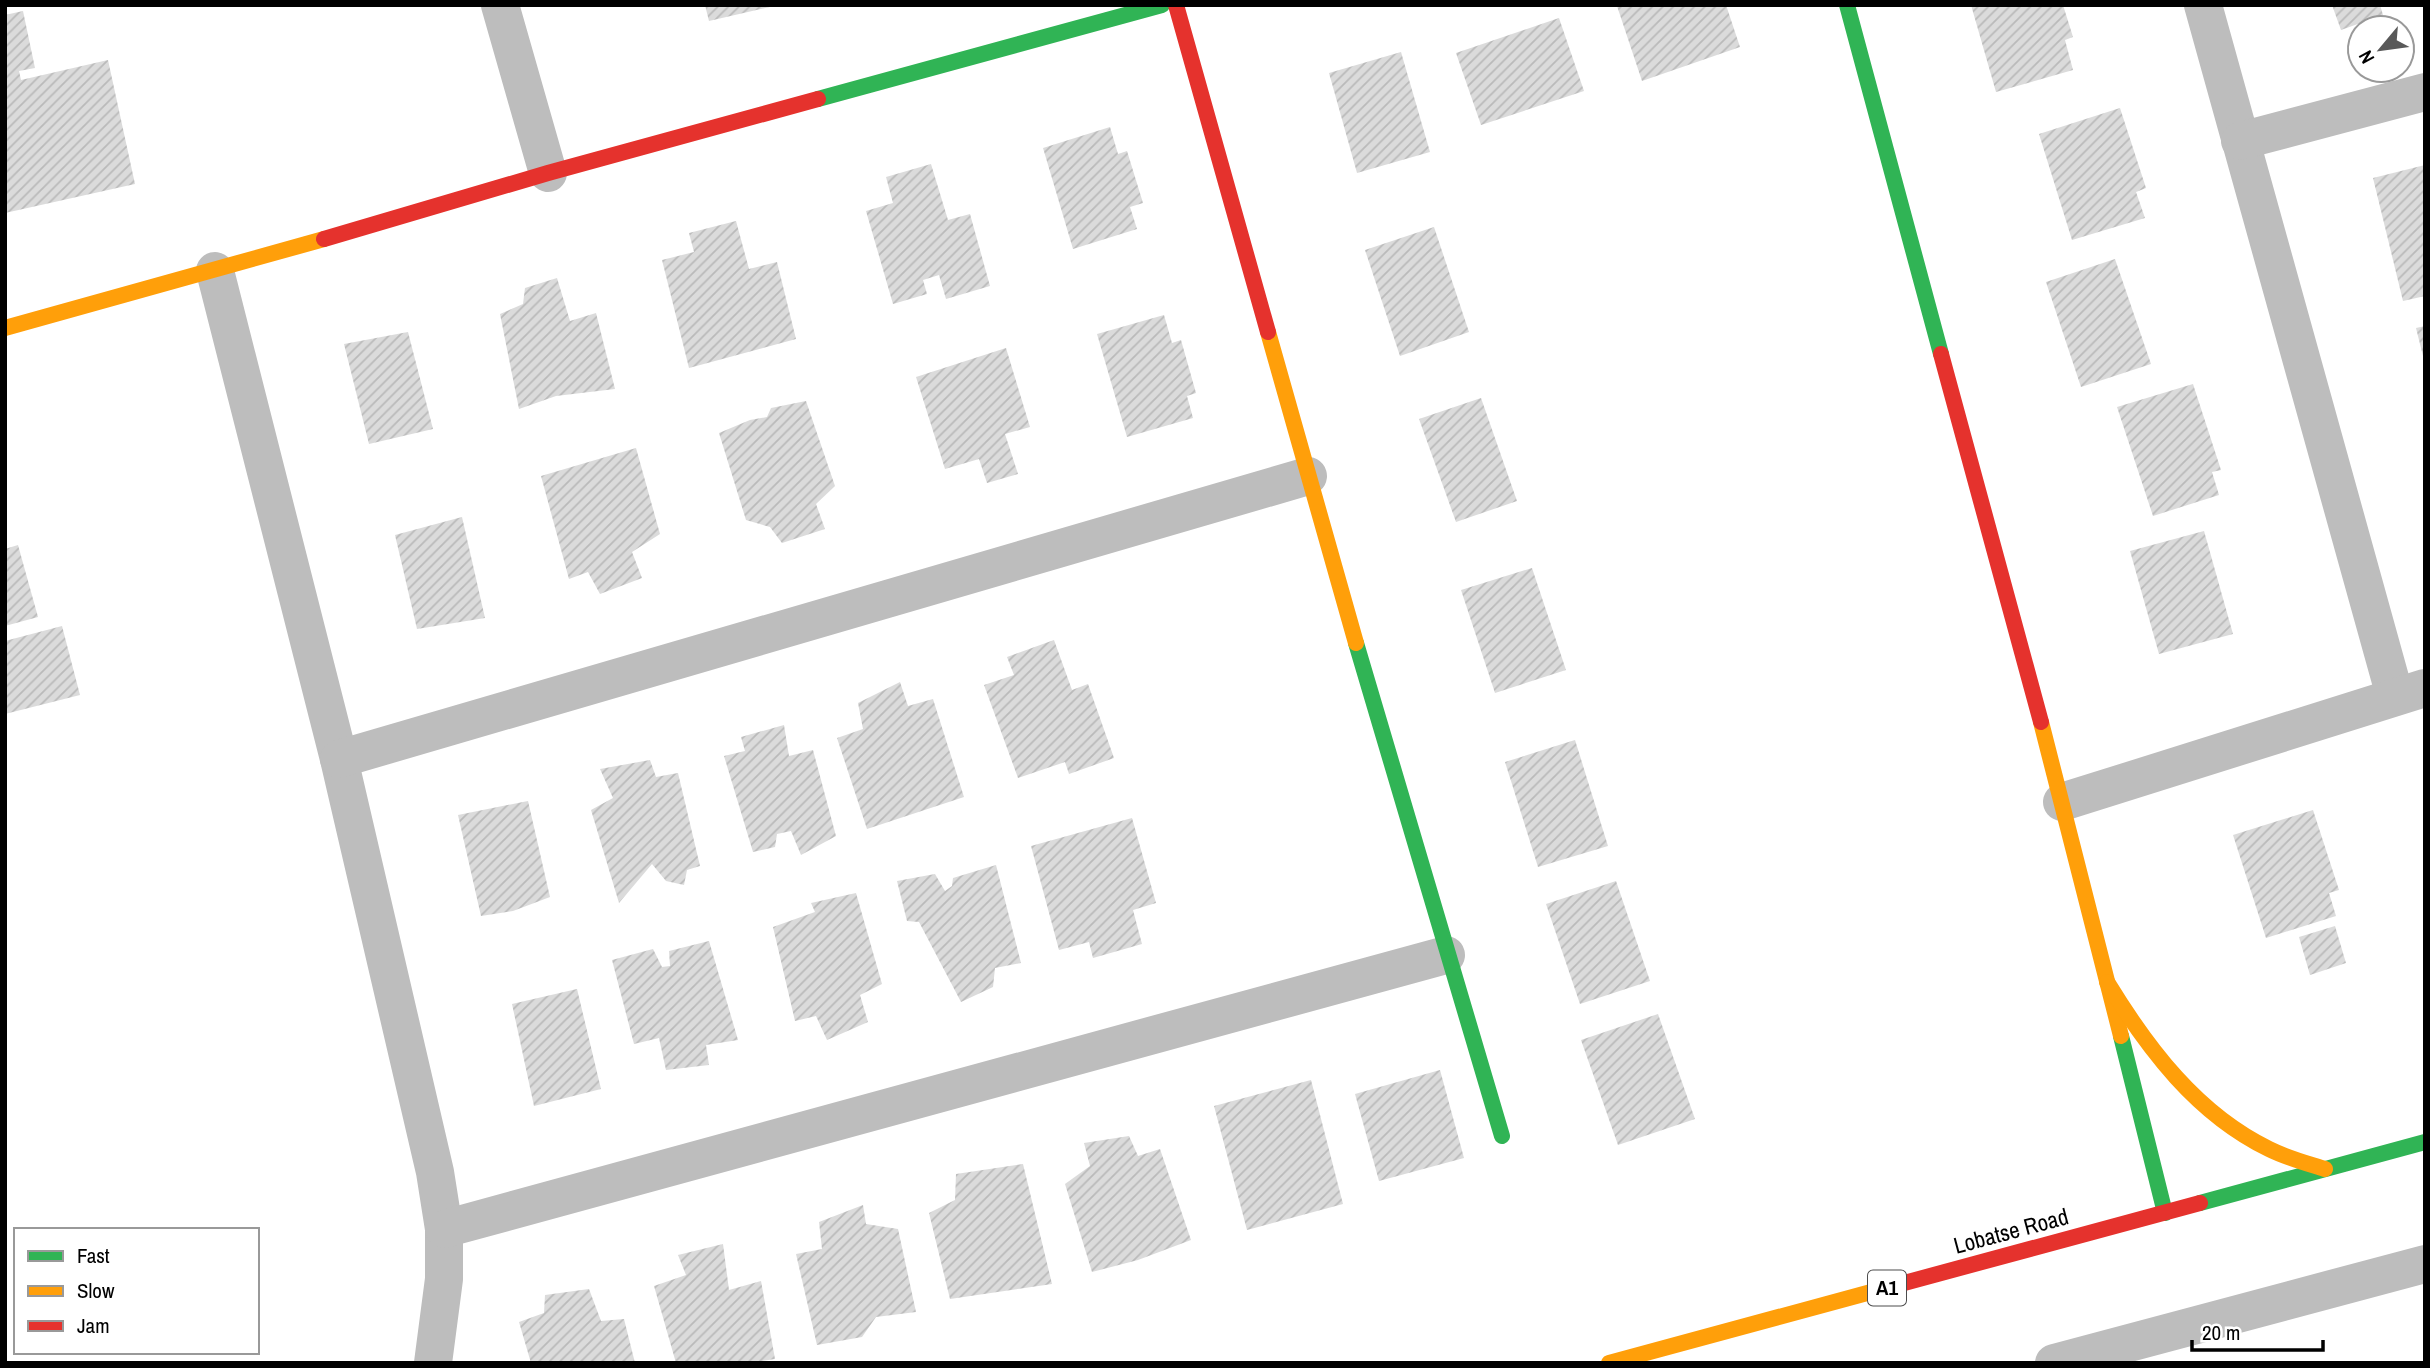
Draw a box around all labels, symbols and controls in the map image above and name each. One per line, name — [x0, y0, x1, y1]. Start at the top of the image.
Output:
north arrow — [2346, 14, 2416, 84]
text: N — [2352, 46, 2380, 68]
street label: Lobatse Road — [1950, 1200, 2072, 1261]
legend — [14, 1228, 259, 1354]
text: Fast — [77, 1241, 110, 1270]
road number: A1 — [1868, 1270, 1906, 1306]
text: Slow — [77, 1276, 115, 1305]
scale bar — [2192, 1308, 2323, 1352]
text: Jam — [77, 1311, 110, 1340]
text: 20 m — [2202, 1318, 2240, 1347]

